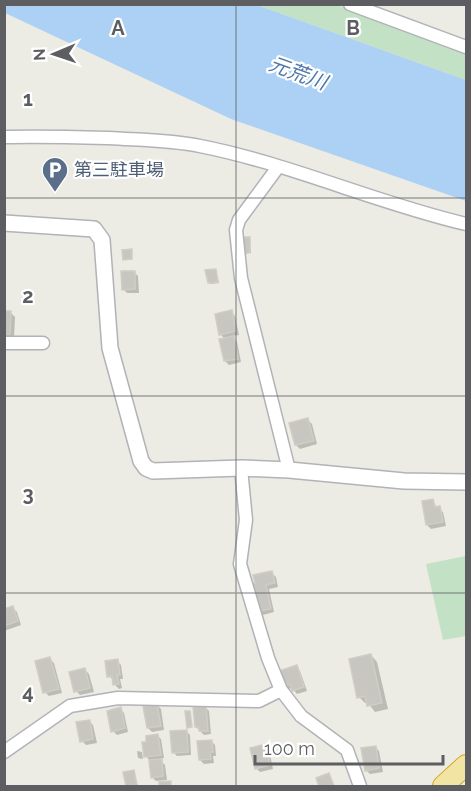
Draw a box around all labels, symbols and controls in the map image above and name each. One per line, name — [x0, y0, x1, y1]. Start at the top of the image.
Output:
text: A — [111, 16, 125, 40]
text: B — [346, 16, 360, 40]
north arrow — [24, 24, 84, 84]
text: N — [30, 48, 49, 61]
water label: 元荒川 — [266, 51, 332, 95]
text: 1 — [23, 87, 33, 111]
parking icon: 第三駐車場 — [40, 155, 70, 193]
place label: 第三駐車場 — [74, 159, 164, 180]
text: 2 — [22, 284, 34, 308]
text: 3 — [22, 482, 34, 506]
text: 4 — [22, 680, 34, 704]
scale bar — [255, 728, 442, 766]
text: 100 m — [264, 738, 315, 759]

